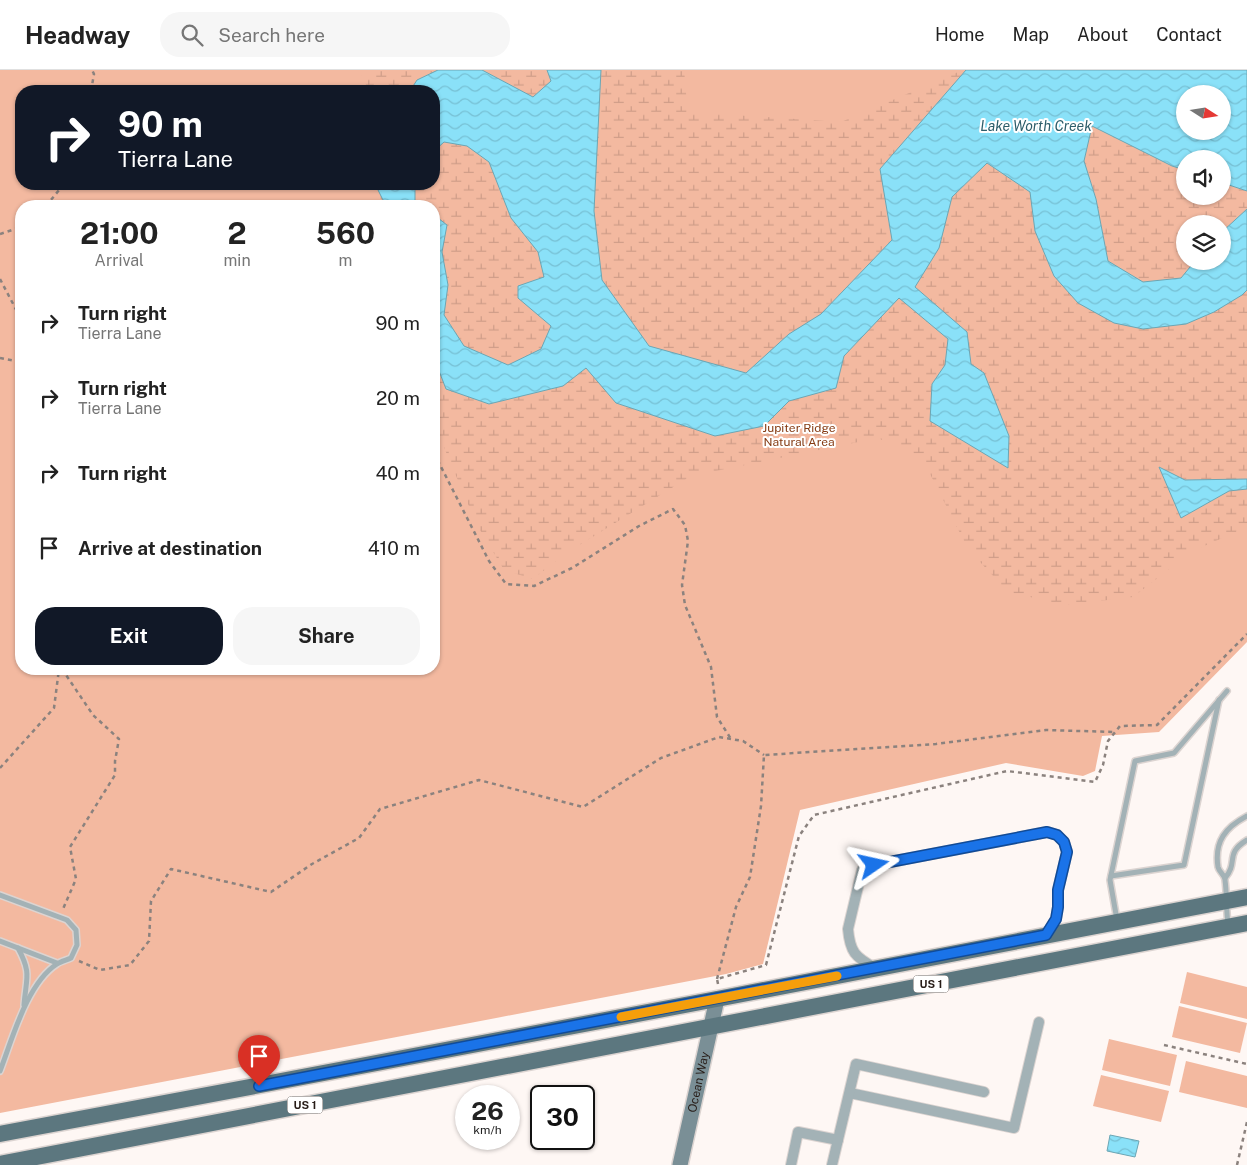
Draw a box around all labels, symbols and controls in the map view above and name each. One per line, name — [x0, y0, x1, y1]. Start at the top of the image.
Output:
search box — [160, 12, 510, 57]
text: Headway — [25, 21, 130, 49]
icon: search — [178, 21, 206, 49]
text: Search here — [218, 24, 325, 46]
text: Home — [935, 24, 985, 45]
text: Map — [1013, 24, 1049, 45]
text: About — [1077, 24, 1128, 45]
text: Contact — [1156, 24, 1222, 45]
north arrow — [1176, 85, 1231, 140]
map controls — [1176, 85, 1231, 270]
text: 90 m — [118, 104, 203, 145]
icon: right — [35, 105, 100, 170]
water label: Lake Worth Creek — [980, 118, 1092, 134]
text: Tierra Lane — [118, 146, 233, 172]
button: sound — [1176, 150, 1231, 205]
text: 21:00 — [80, 215, 159, 251]
text: 2 — [228, 215, 247, 251]
text: 560 — [316, 215, 375, 251]
button: layers — [1176, 215, 1231, 270]
text: Arrival — [95, 251, 144, 270]
text: min — [224, 251, 251, 270]
text: m — [338, 251, 352, 270]
text: Turn right — [78, 302, 167, 324]
icon: right — [35, 309, 63, 337]
text: 90 m — [376, 312, 420, 334]
text: Tierra Lane — [78, 324, 162, 343]
text: Turn right — [78, 377, 167, 399]
icon: right — [35, 384, 63, 412]
text: 20 m — [376, 387, 420, 409]
text: Tierra Lane — [78, 399, 162, 418]
park label: Jupiter Ridge Natural Area — [763, 421, 836, 449]
icon: right — [35, 459, 63, 487]
text: Turn right — [78, 462, 167, 484]
text: 40 m — [375, 462, 420, 484]
icon: arrive — [35, 534, 63, 562]
text: Arrive at destination — [78, 537, 262, 559]
text: 410 m — [368, 537, 420, 559]
button: Exit — [35, 607, 223, 665]
button: Share — [233, 607, 420, 665]
position arrow — [847, 838, 899, 890]
road number: US 1 — [914, 976, 948, 992]
pin — [238, 1035, 280, 1086]
icon: arrive — [245, 1042, 273, 1070]
street label: Ocean Way — [685, 1050, 712, 1114]
speed limit sign: 30 — [530, 1085, 595, 1150]
road number: US 1 — [288, 1096, 322, 1114]
text: 26 — [471, 1096, 504, 1126]
text: km/h — [473, 1123, 502, 1137]

